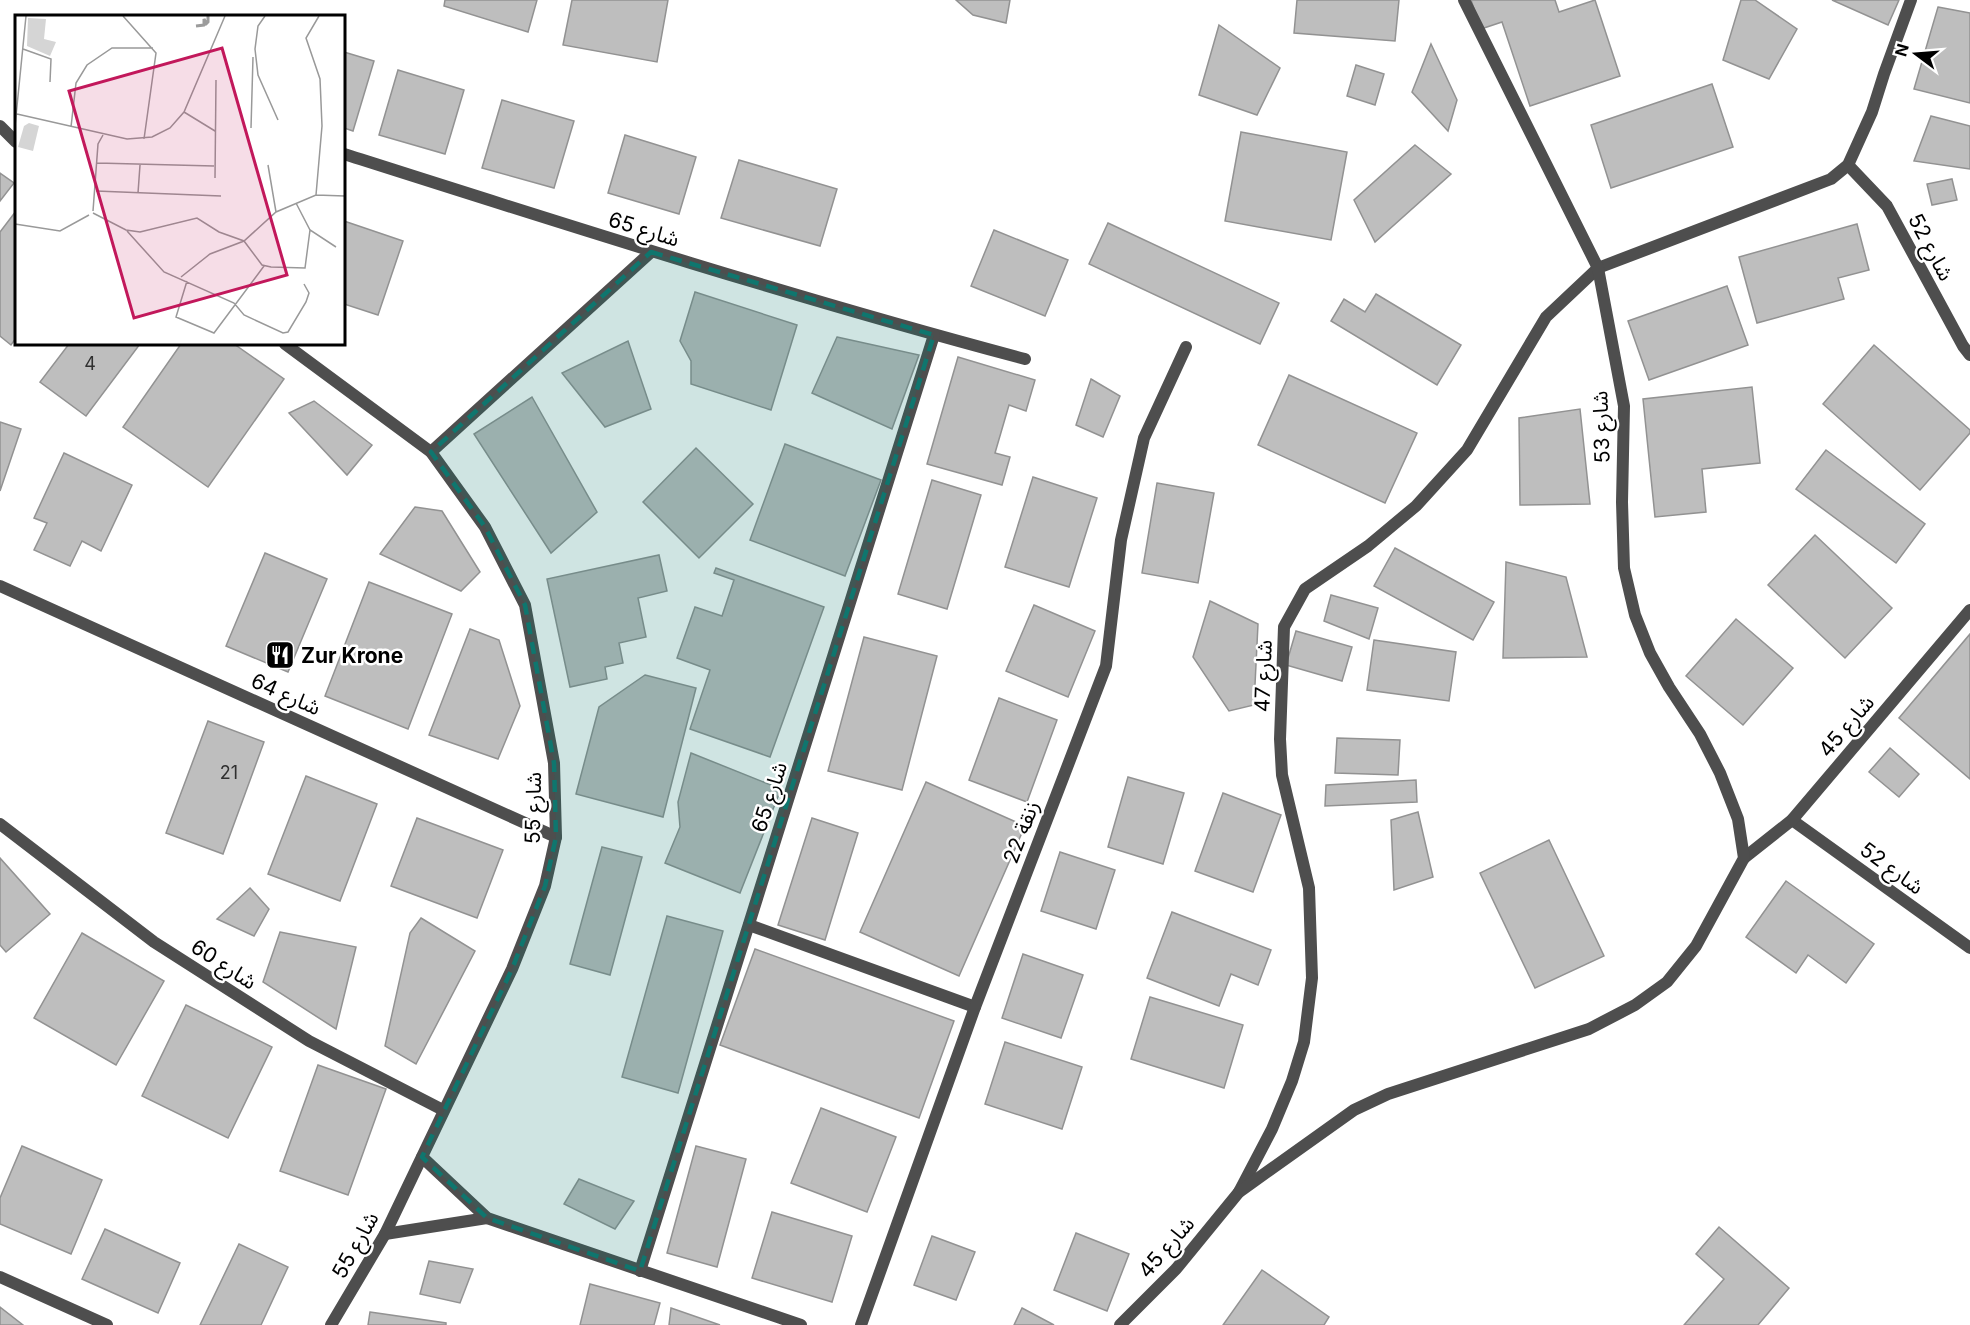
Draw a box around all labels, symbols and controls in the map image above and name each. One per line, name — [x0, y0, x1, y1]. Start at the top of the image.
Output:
inset map — [15, 15, 345, 345]
north arrow — [1886, 24, 1946, 84]
text: N — [1890, 41, 1913, 58]
street label: شارع 65 — [605, 206, 682, 254]
street label: شارع 52 — [1900, 209, 1959, 286]
house number: 4 — [84, 353, 96, 374]
street label: شارع 53 — [1587, 390, 1618, 464]
restaurant icon: Zur Krone — [264, 639, 296, 671]
street label: شارع 47 — [1249, 639, 1280, 713]
place label: Zur Krone — [301, 643, 403, 668]
street label: شارع 64 — [246, 668, 325, 723]
street label: شارع 45 — [1813, 690, 1881, 764]
street label: شارع 65 — [746, 759, 795, 836]
house number: 21 — [220, 762, 238, 783]
street label: شارع 55 — [520, 772, 549, 844]
street label: زنقة 22 — [998, 797, 1044, 867]
street label: شارع 52 — [1854, 837, 1929, 902]
street label: شارع 60 — [185, 934, 261, 997]
street label: شارع 55 — [327, 1207, 386, 1284]
street label: شارع 45 — [1133, 1211, 1202, 1285]

